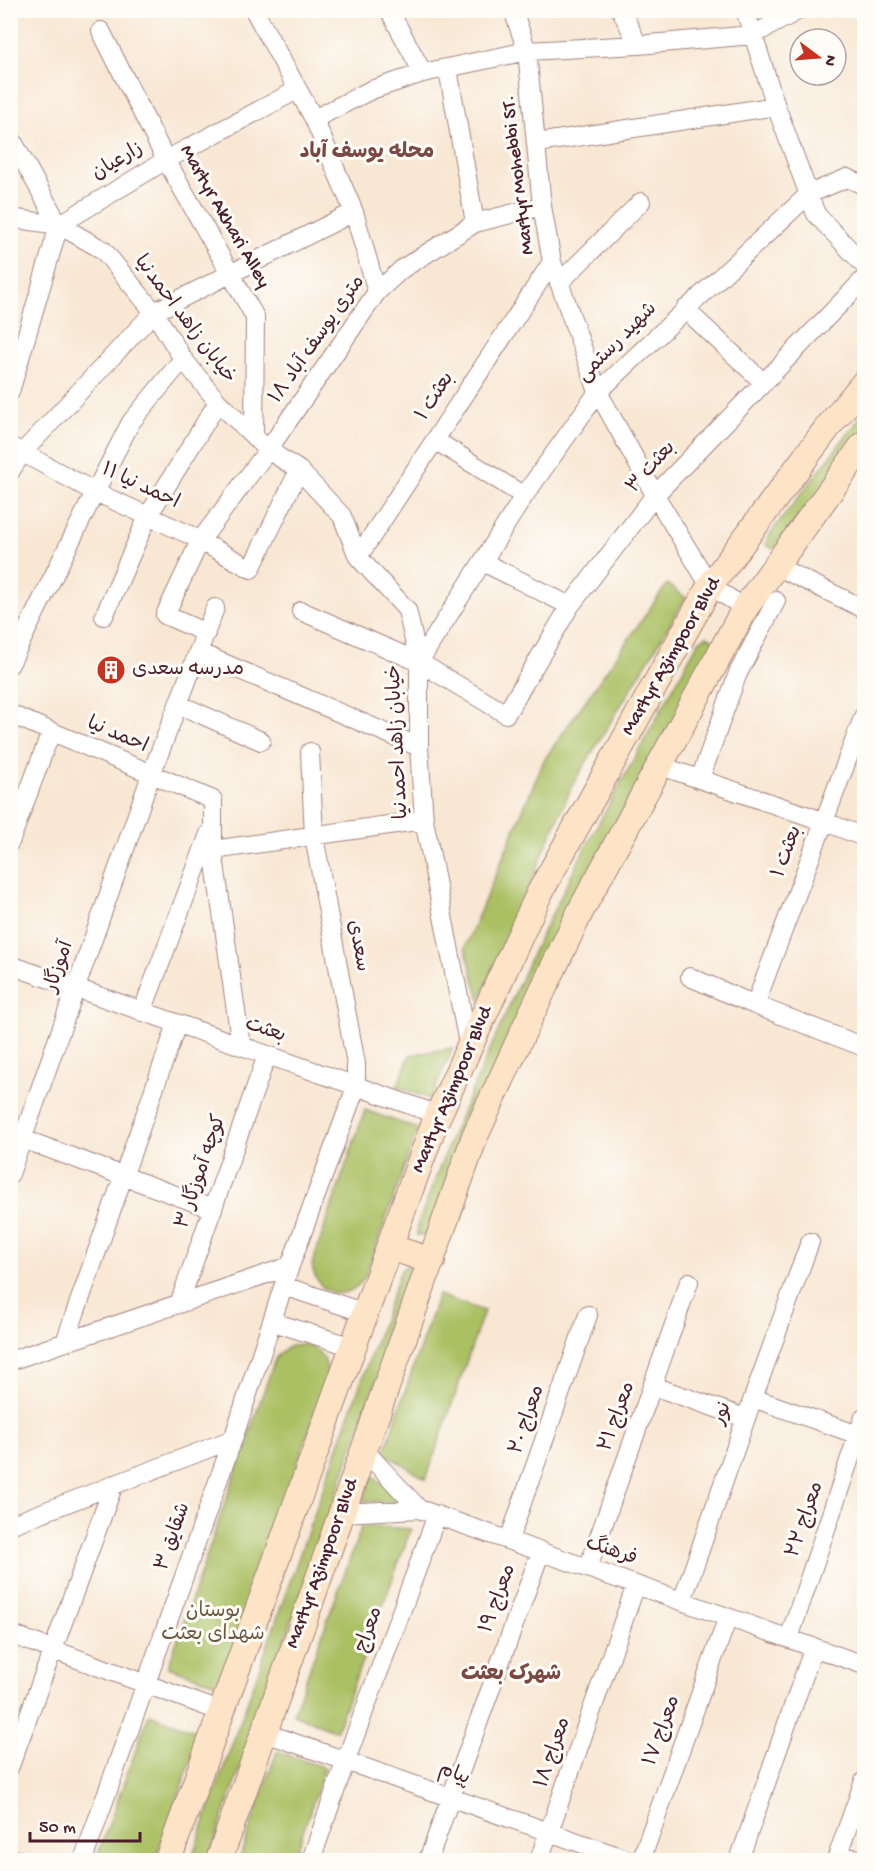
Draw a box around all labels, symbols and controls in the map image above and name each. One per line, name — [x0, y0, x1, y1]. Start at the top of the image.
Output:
north arrow — [788, 27, 848, 87]
text: N — [818, 53, 840, 68]
street label: Martyr Mohebbi ST. — [498, 94, 540, 256]
street label: زارعیان — [88, 137, 148, 186]
district label: محله یوسف آباد — [300, 138, 434, 166]
street label: Martyr Akhari Alley — [174, 141, 274, 293]
street label: خیابان زاهد احمدنیا — [128, 251, 241, 389]
street label: ۱۸ متری یوسف آباد — [263, 270, 371, 408]
street label: شهید رستمی — [573, 298, 663, 388]
street label: بعثت ۱ — [412, 368, 460, 426]
street label: بعثت ۳ — [623, 437, 681, 499]
street label: احمد نیا ۱۱ — [97, 458, 183, 515]
street label: Martyr Azimpoor Blvd — [617, 572, 728, 740]
building icon: مدرسه سعدی — [95, 654, 127, 686]
place label: مدرسه سعدی — [132, 659, 244, 682]
street label: خیابان زاهد احمدنیا — [382, 664, 415, 820]
street label: احمد نیا — [83, 712, 151, 759]
street label: بعثت ۱ — [768, 823, 808, 881]
street label: سعدی — [341, 918, 373, 974]
street label: آموزگار — [37, 937, 80, 997]
street label: Martyr Azimpoor Blvd — [408, 1001, 499, 1177]
street label: بعثت — [242, 1013, 288, 1049]
street label: کوچه آموزگار ۳ — [169, 1111, 232, 1232]
street label: معراج ۲۱ — [594, 1379, 641, 1455]
street label: معراج ۲۰ — [505, 1382, 551, 1458]
street label: نور — [708, 1399, 738, 1430]
street label: Martyr Azimpoor Blvd — [282, 1474, 365, 1652]
street label: معراج ۲۲ — [781, 1479, 830, 1561]
street label: شقایق ۳ — [151, 1500, 196, 1574]
street label: فرهنگ — [582, 1530, 641, 1572]
street label: معراج ۱۹ — [475, 1561, 522, 1637]
park label: بوستان شهدای بعثت — [161, 1600, 265, 1647]
street label: معراج — [350, 1604, 389, 1656]
district label: شهرک بعثت — [461, 1663, 561, 1688]
street label: معراج ۱۷ — [639, 1692, 686, 1769]
street label: معراج ۱۸ — [530, 1714, 577, 1791]
street label: پیام — [435, 1758, 473, 1791]
scale bar — [30, 1805, 140, 1843]
text: 50 m — [39, 1818, 76, 1839]

